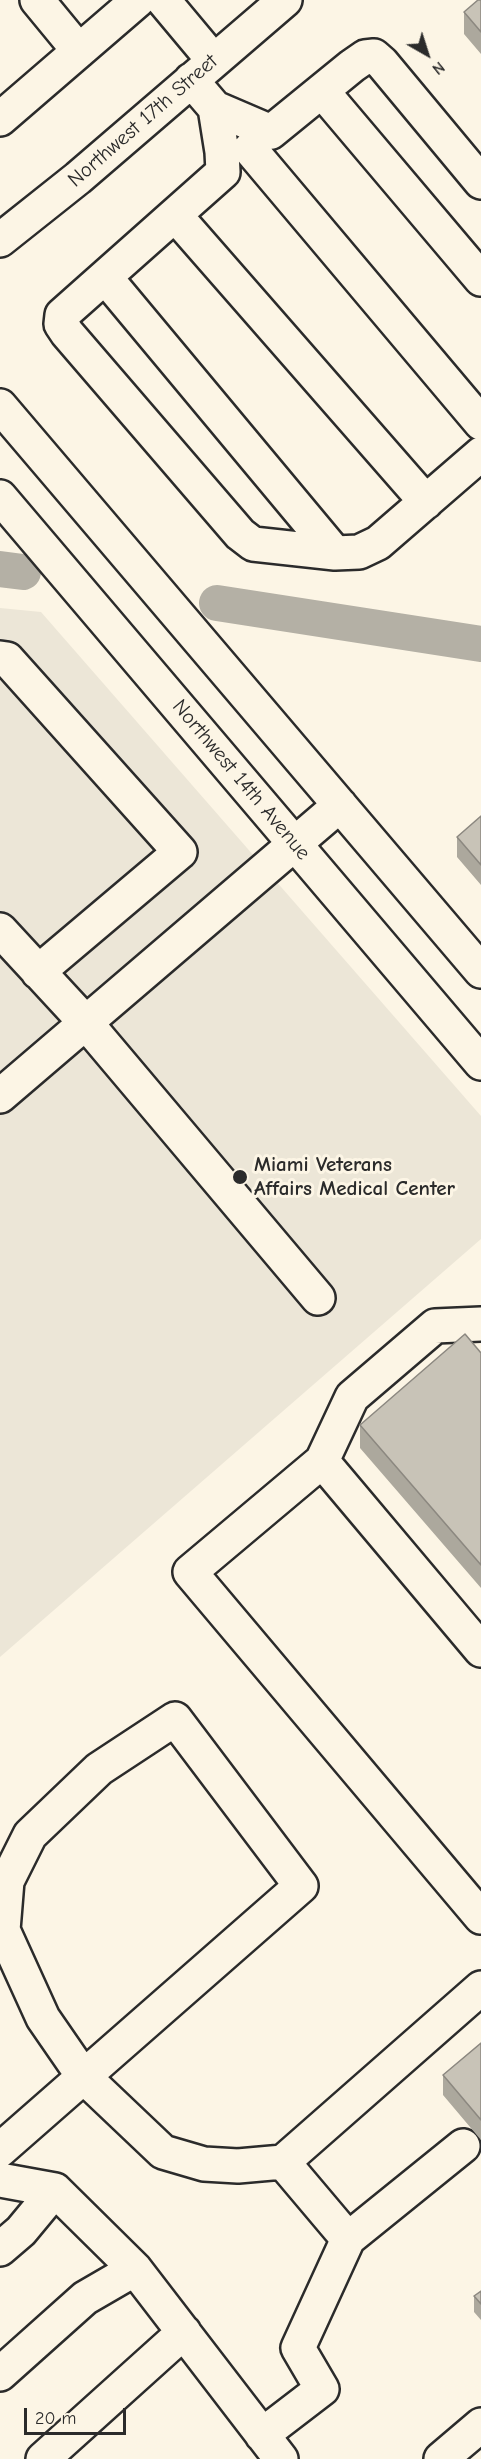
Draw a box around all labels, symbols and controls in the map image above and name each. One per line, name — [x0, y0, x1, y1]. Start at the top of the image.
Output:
north arrow — [397, 24, 457, 84]
street label: Northwest 17th Street — [63, 49, 223, 193]
text: N — [429, 58, 448, 78]
street label: Northwest 14th Avenue — [167, 695, 315, 865]
place label: Miami Veterans Affairs Medical Center — [254, 1152, 455, 1202]
marker: Miami Veterans Affairs Medical Center — [231, 1168, 249, 1186]
scale bar — [27, 2396, 129, 2434]
text: 20 m — [35, 2408, 76, 2429]

